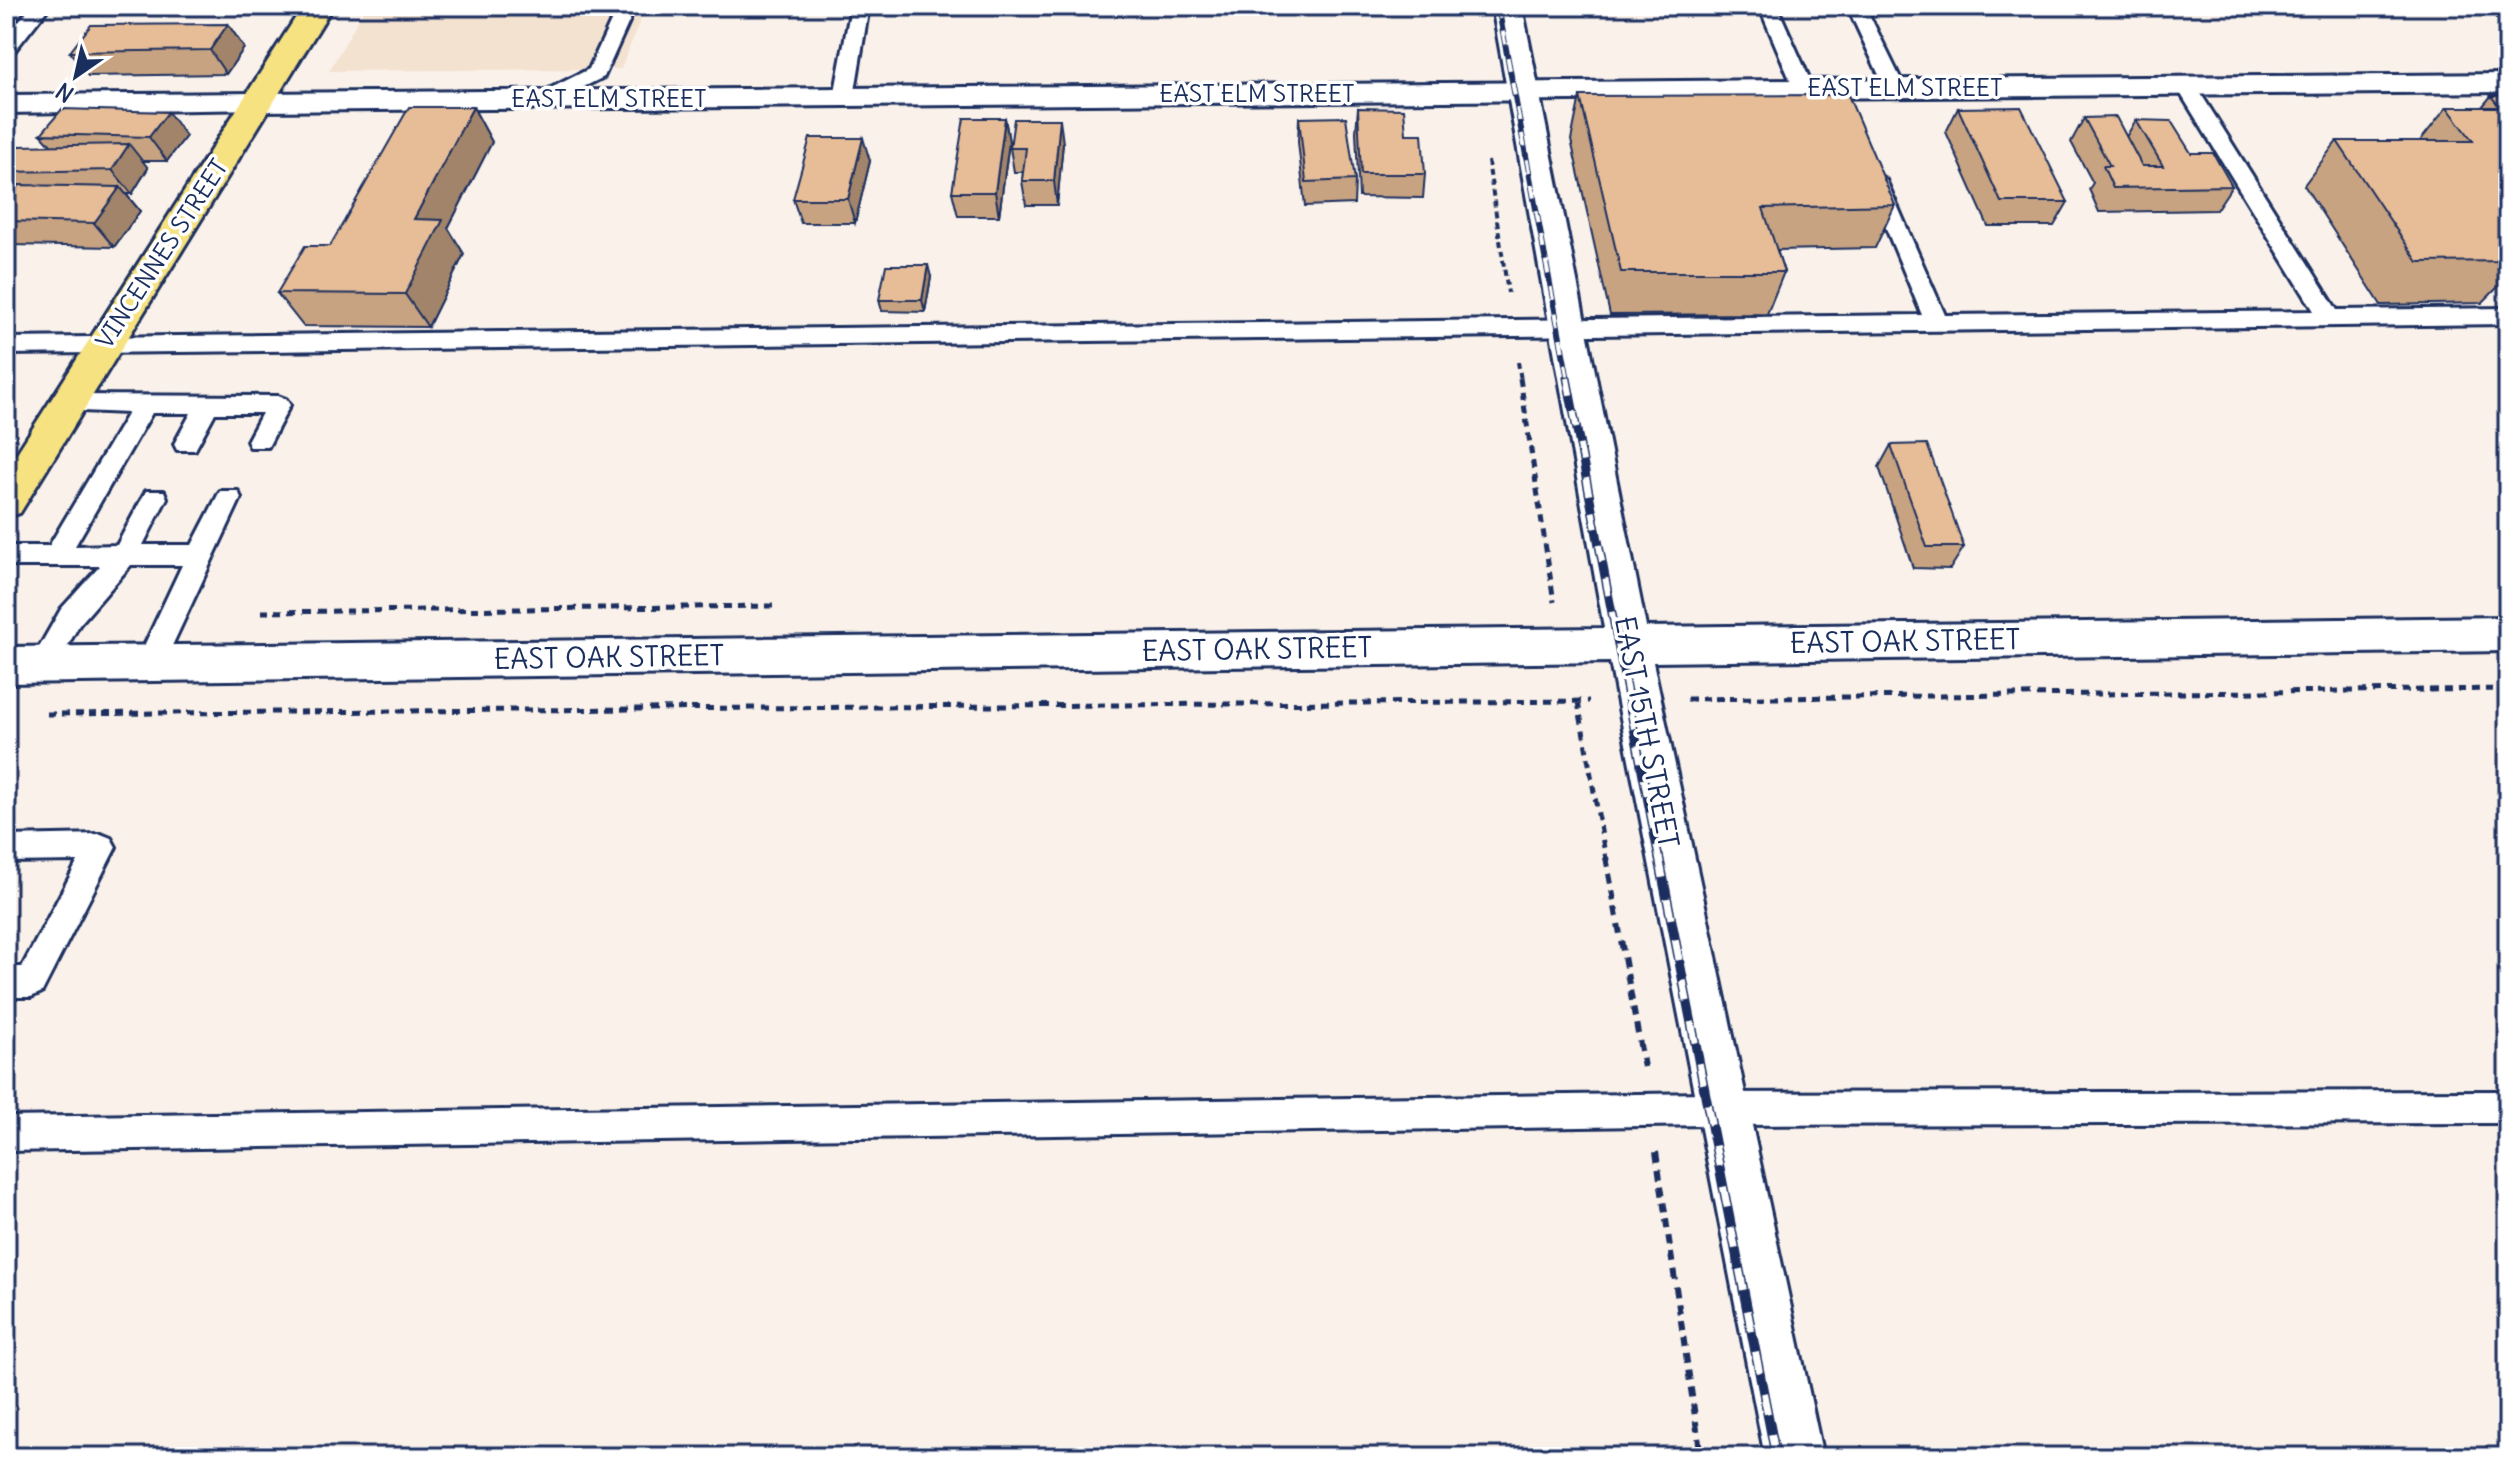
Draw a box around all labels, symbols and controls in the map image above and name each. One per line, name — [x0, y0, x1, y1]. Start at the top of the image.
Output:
north arrow — [36, 36, 116, 116]
street label: EAST ELM STREET — [1807, 72, 2003, 102]
text: N — [51, 77, 79, 108]
street label: EAST ELM STREET — [1159, 78, 1355, 108]
street label: EAST ELM STREET — [511, 83, 707, 113]
street label: VINCENNES STREET — [89, 153, 234, 354]
street label: EAST 15TH STREET — [1607, 613, 1687, 851]
street label: EAST OAK STREET — [1790, 621, 2020, 661]
street label: EAST OAK STREET — [1142, 629, 1372, 669]
street label: EAST OAK STREET — [494, 637, 724, 677]

